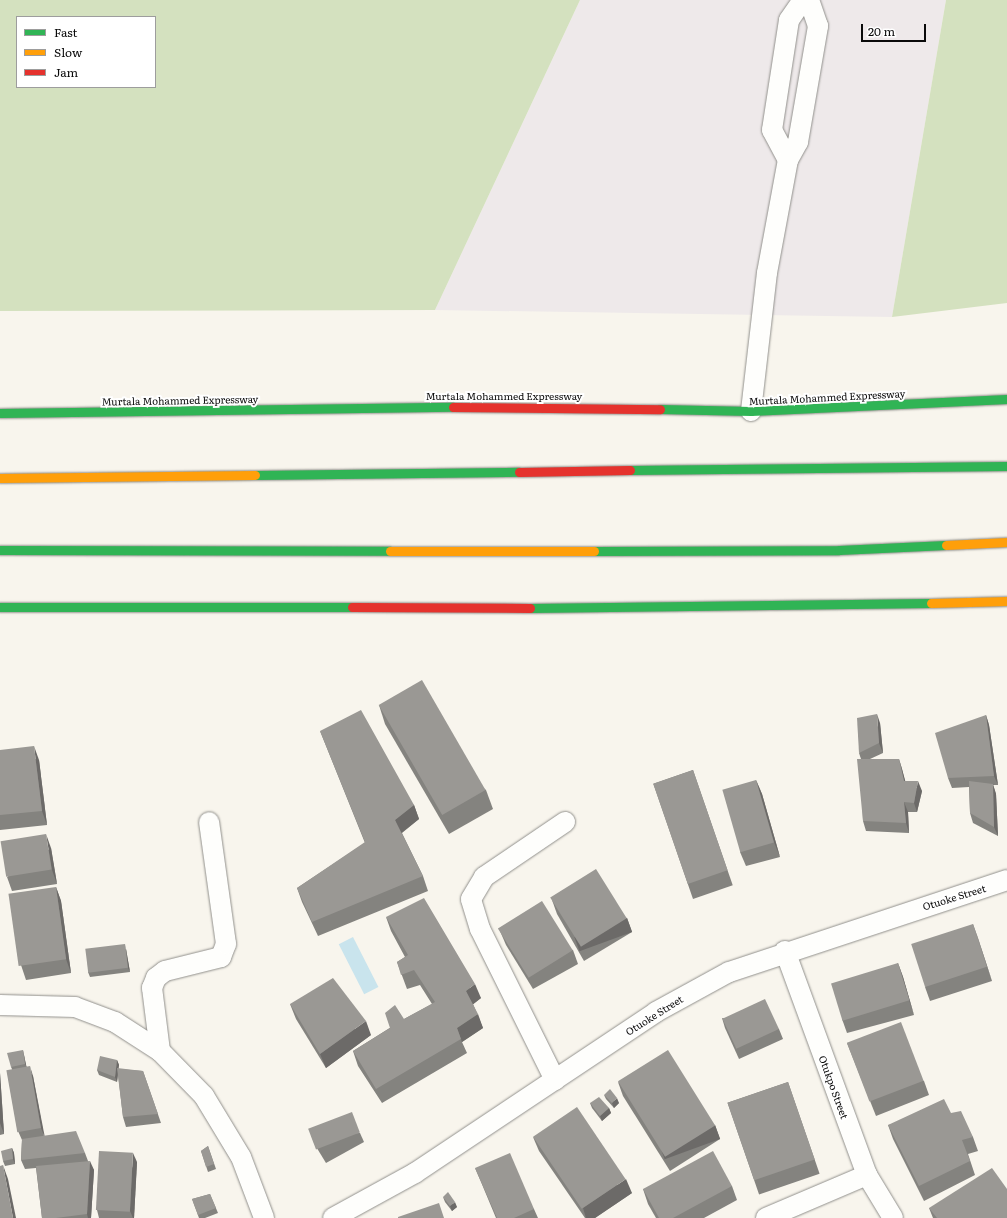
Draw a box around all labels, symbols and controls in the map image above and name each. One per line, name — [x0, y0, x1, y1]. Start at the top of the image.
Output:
legend — [16, 16, 156, 88]
scale bar — [863, 16, 928, 42]
text: 20 m — [868, 22, 895, 40]
text: Fast — [54, 23, 77, 41]
text: Slow — [54, 43, 82, 61]
text: Jam — [54, 63, 78, 81]
street label: Murtala Mohammed Expressway — [748, 387, 906, 407]
street label: Murtala Mohammed Expressway — [426, 390, 582, 402]
street label: Murtala Mohammed Expressway — [102, 393, 258, 407]
street label: Otuoke Street — [921, 882, 987, 912]
street label: Otuoke Street — [623, 993, 685, 1037]
street label: Otukpo Street — [817, 1054, 851, 1120]

